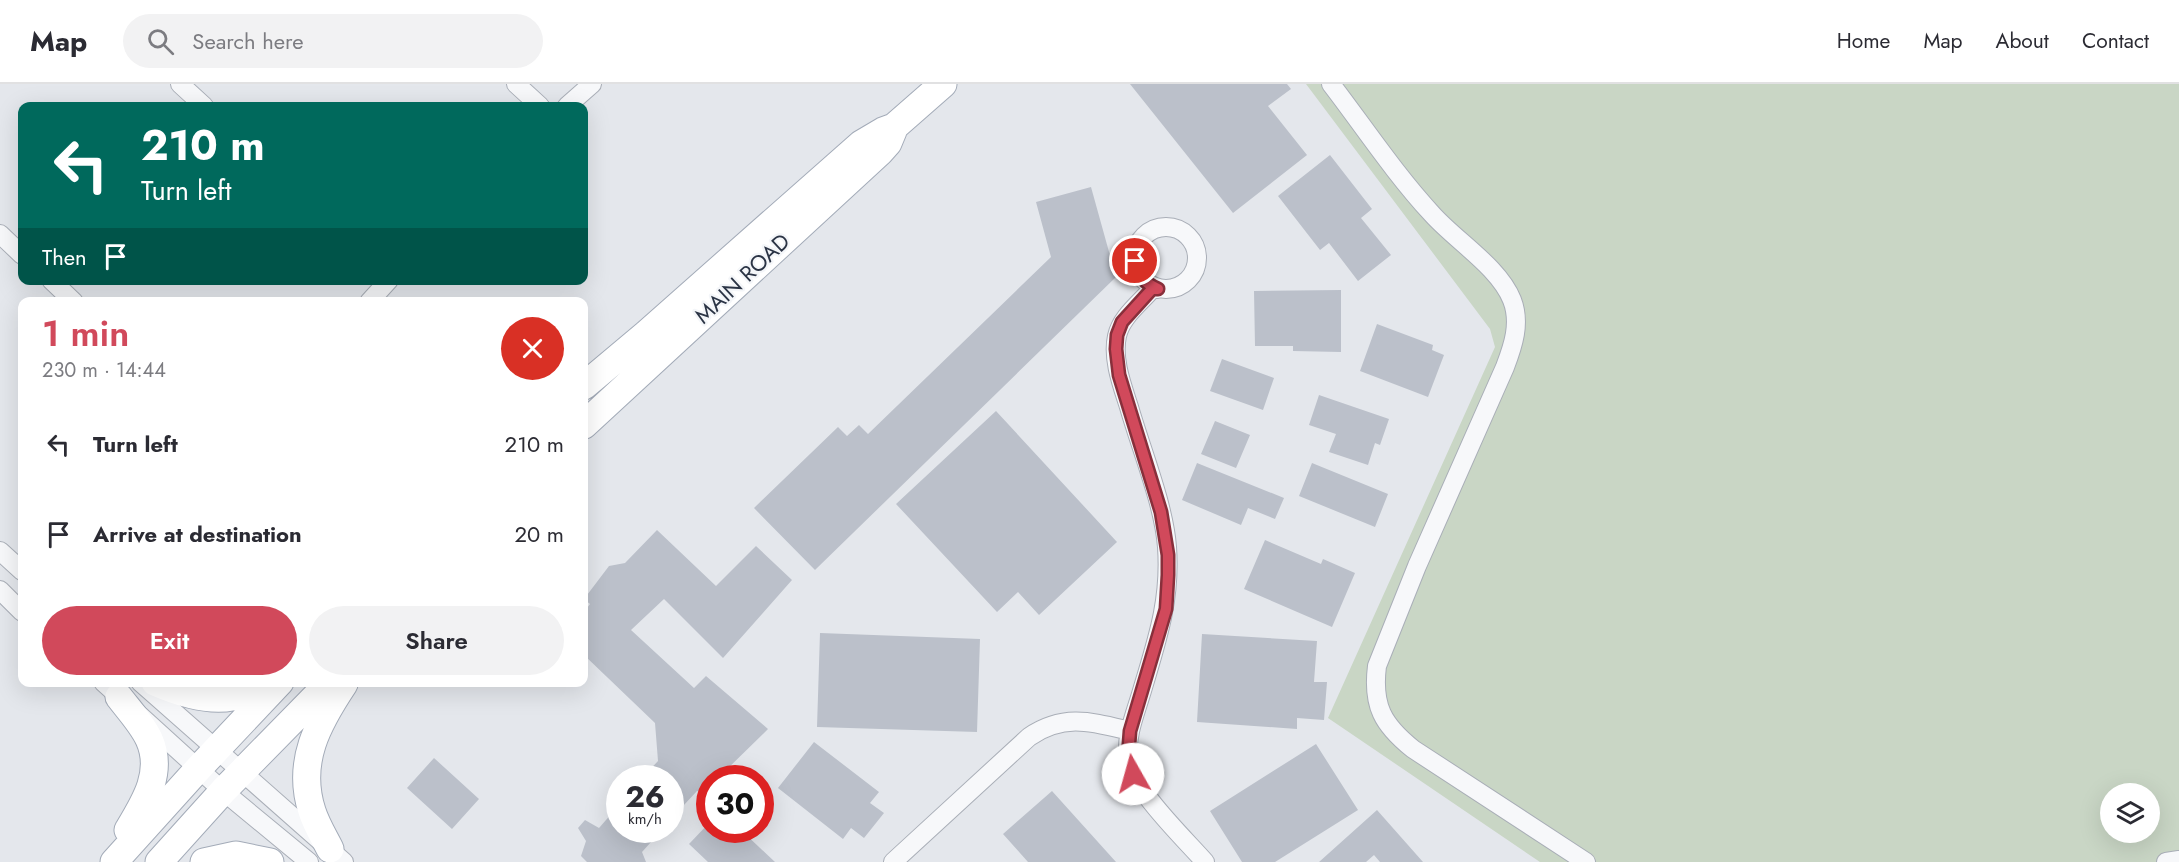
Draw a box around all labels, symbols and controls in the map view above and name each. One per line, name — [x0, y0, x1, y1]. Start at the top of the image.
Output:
search box — [123, 14, 543, 68]
text: Map — [30, 21, 87, 62]
icon: search — [144, 25, 177, 58]
text: Search here — [192, 25, 304, 57]
text: Home — [1837, 26, 1890, 56]
text: Map — [1923, 26, 1963, 56]
text: About — [1996, 26, 2049, 56]
text: Contact — [2082, 26, 2149, 56]
text: 210 m — [141, 115, 265, 176]
icon: left — [42, 126, 120, 204]
text: Turn left — [141, 171, 231, 210]
street label: MAIN ROAD — [687, 225, 797, 331]
pin — [1109, 235, 1160, 286]
icon: arrive — [99, 240, 132, 273]
text: Then — [42, 241, 87, 273]
icon: arrive — [1118, 244, 1151, 277]
text: 1 min — [42, 307, 129, 359]
button: close — [501, 317, 564, 380]
text: 230 m · 14:44 — [42, 356, 166, 385]
icon: left — [42, 428, 75, 461]
text: Turn left — [93, 428, 178, 460]
text: 210 m — [505, 428, 564, 460]
icon: arrive — [42, 518, 75, 551]
text: Arrive at destination — [93, 518, 302, 550]
text: 20 m — [515, 518, 564, 550]
button: Exit — [42, 606, 297, 675]
button: Share — [309, 606, 564, 675]
position arrow — [1101, 742, 1165, 806]
speed limit sign: 30 — [696, 765, 774, 843]
text: 26 — [625, 775, 665, 818]
map controls — [2100, 783, 2160, 843]
button: layers — [2100, 783, 2160, 843]
text: km/h — [628, 808, 662, 830]

